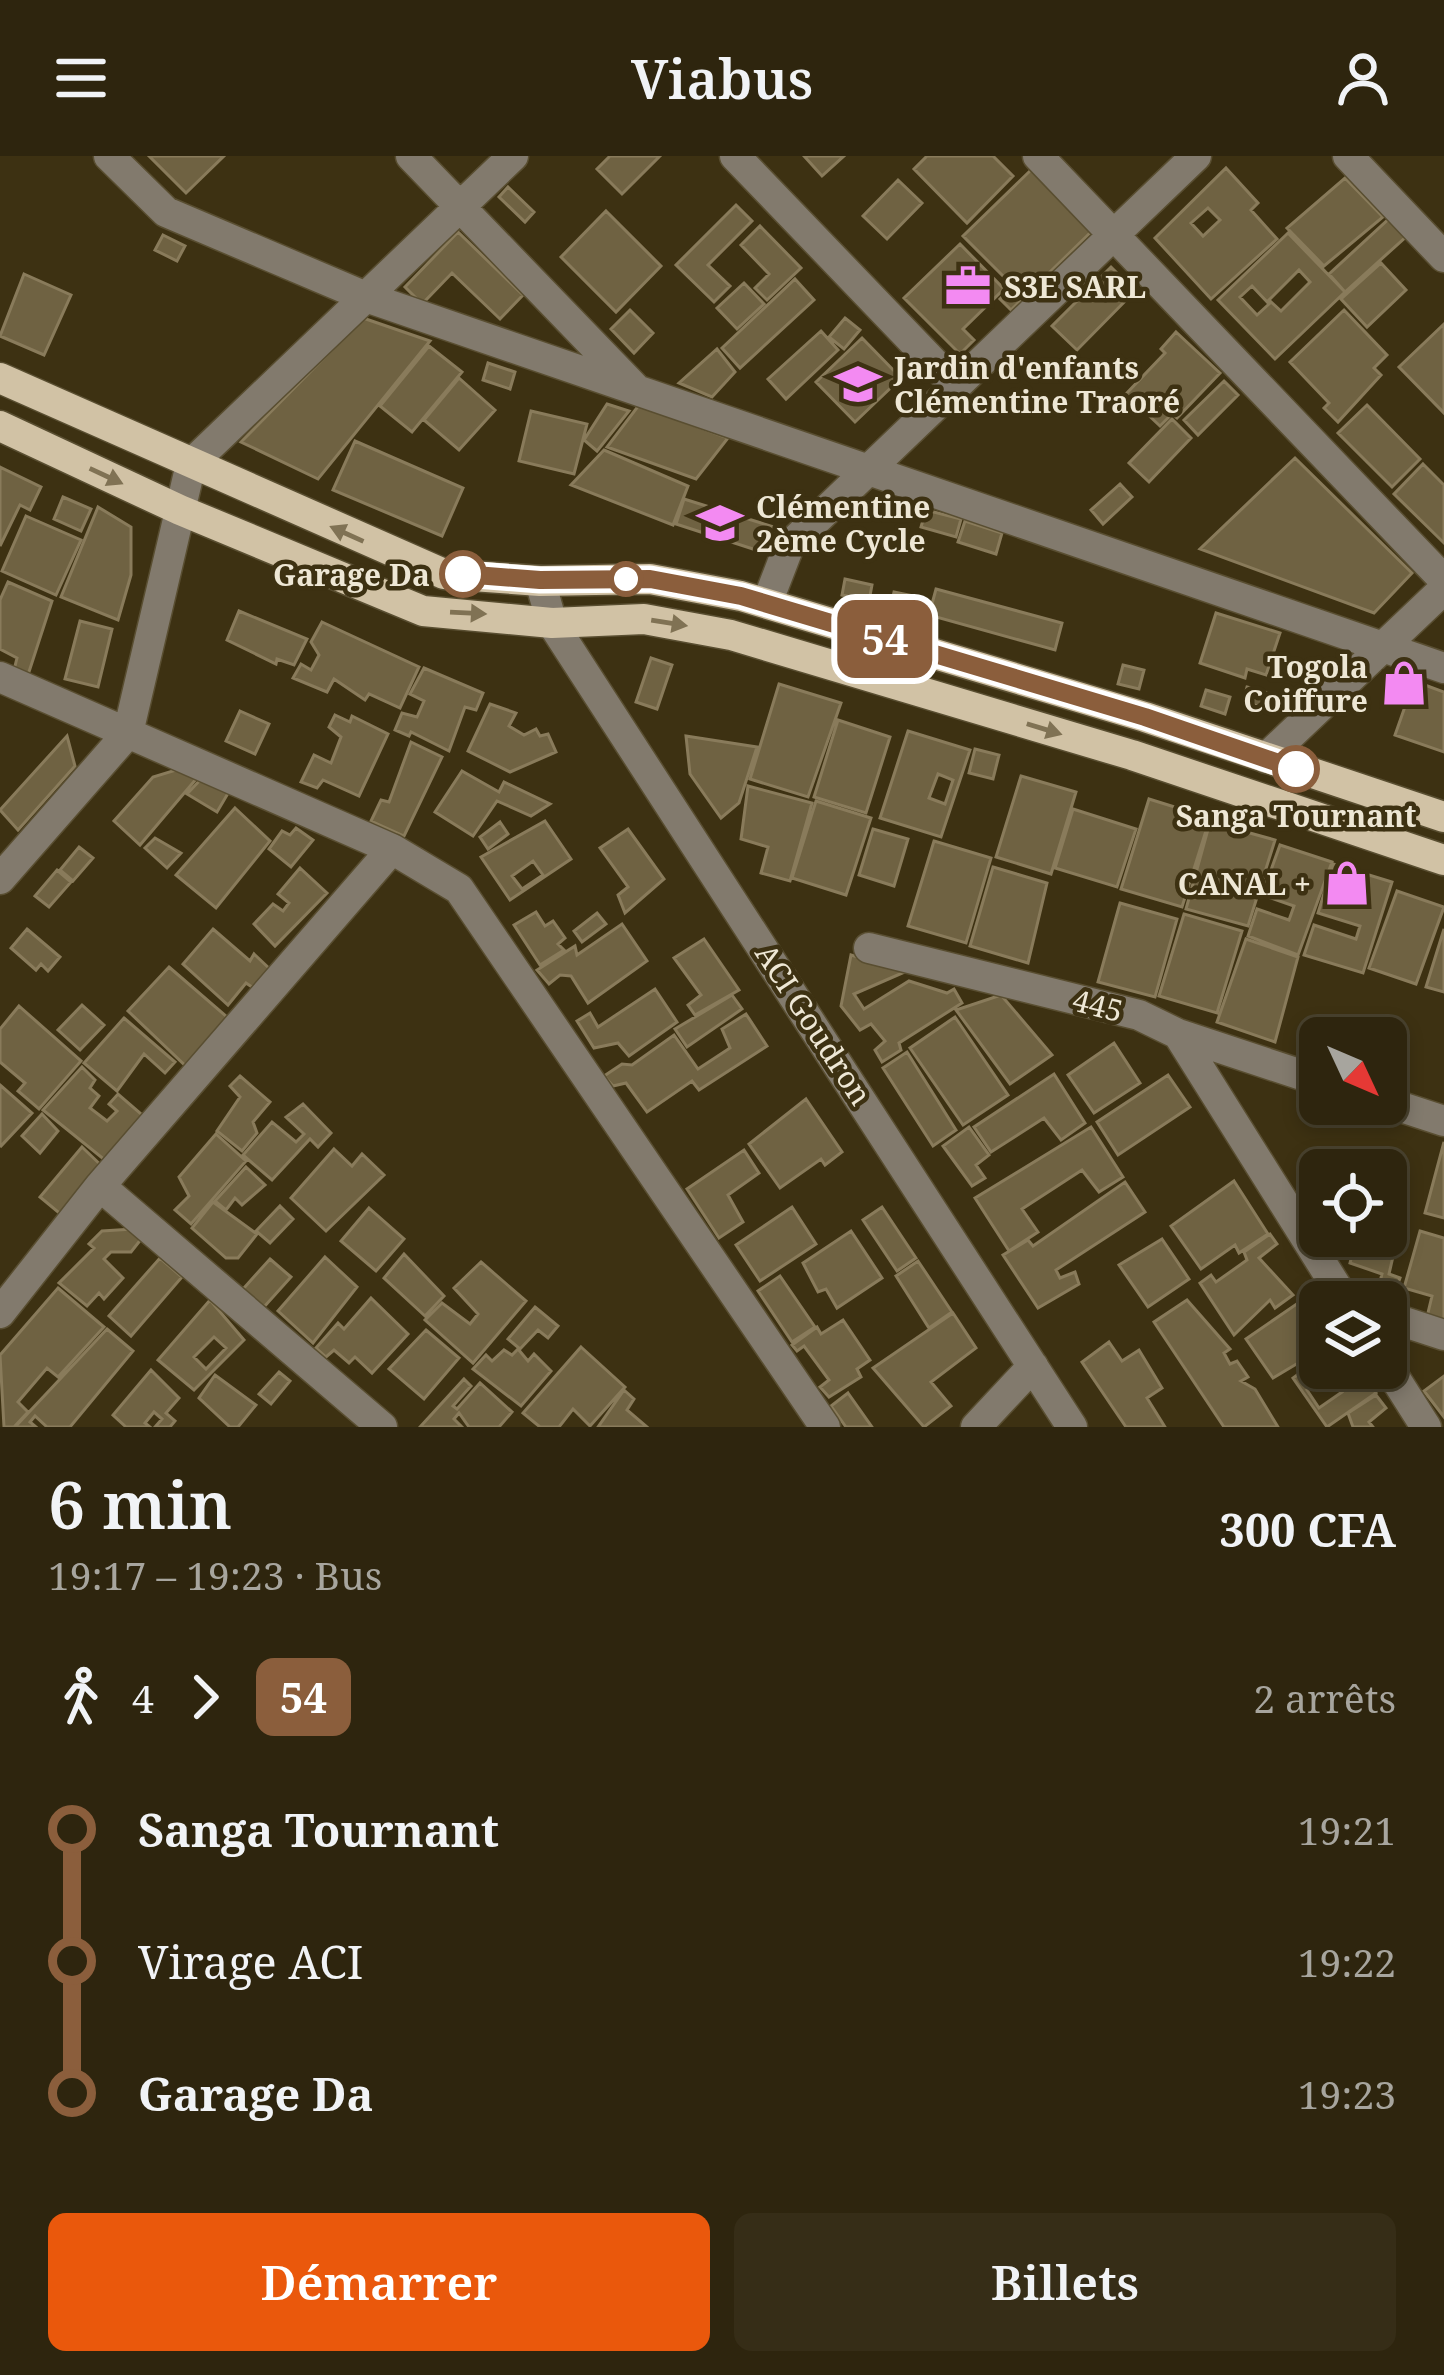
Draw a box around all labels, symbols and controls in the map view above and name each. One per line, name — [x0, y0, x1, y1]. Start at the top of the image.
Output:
text: Viabus — [631, 41, 813, 115]
icon: menu — [48, 45, 114, 111]
icon: person — [1330, 45, 1396, 111]
office icon: S3E SARL — [943, 261, 993, 311]
place label: S3E SARL — [1004, 266, 1146, 307]
place label: Jardin d'enfants Clémentine Traoré — [893, 347, 1180, 422]
school or university icon: Jardin d'enfants Clémentine Traoré — [833, 359, 883, 409]
one-way arrow — [89, 466, 124, 486]
place label: Clémentine 2ème Cycle — [756, 486, 930, 561]
school or university icon: Clémentine 2ème Cycle — [695, 498, 745, 548]
one-way arrow — [329, 524, 364, 544]
marker: Garage Da — [441, 552, 485, 596]
place label: Garage Da — [273, 554, 430, 595]
unlabelled marker — [610, 563, 642, 595]
line badge: 54 — [831, 600, 939, 678]
one-way arrow — [450, 604, 488, 623]
text: 54 — [861, 610, 909, 667]
one-way arrow — [651, 614, 688, 633]
place label: Togola Coiffure — [1243, 646, 1368, 721]
shop icon: Togola Coiffure — [1379, 658, 1429, 708]
one-way arrow — [1026, 721, 1063, 739]
marker: Sanga Tournant — [1274, 747, 1318, 791]
place label: Sanga Tournant — [1176, 795, 1416, 836]
shop icon: CANAL + — [1322, 858, 1372, 908]
place label: CANAL + — [1178, 863, 1311, 904]
street label: ACI Goudron — [746, 935, 882, 1113]
street label: 445 — [1069, 979, 1127, 1031]
north arrow — [1299, 1017, 1407, 1125]
map controls — [1299, 1017, 1407, 1389]
button: locate — [1299, 1149, 1407, 1257]
button: layers — [1299, 1281, 1407, 1389]
text: 6 min — [48, 1458, 232, 1548]
text: 300 CFA — [1219, 1499, 1396, 1560]
text: 19:17 – 19:23 · Bus — [48, 1548, 382, 1601]
icon: walk — [48, 1664, 114, 1730]
icon: forward — [172, 1664, 238, 1730]
text: 54 — [280, 1668, 327, 1725]
text: 4 — [132, 1671, 154, 1724]
text: 2 arrêts — [1253, 1671, 1396, 1724]
text: Sanga Tournant — [138, 1799, 499, 1860]
text: 19:21 — [1298, 1803, 1396, 1856]
text: Virage ACI — [138, 1931, 363, 1992]
text: 19:22 — [1298, 1935, 1396, 1988]
text: Garage Da — [138, 2063, 373, 2124]
text: 19:23 — [1298, 2067, 1396, 2120]
button: Démarrer — [48, 2213, 710, 2351]
button: Billets — [734, 2213, 1396, 2351]

